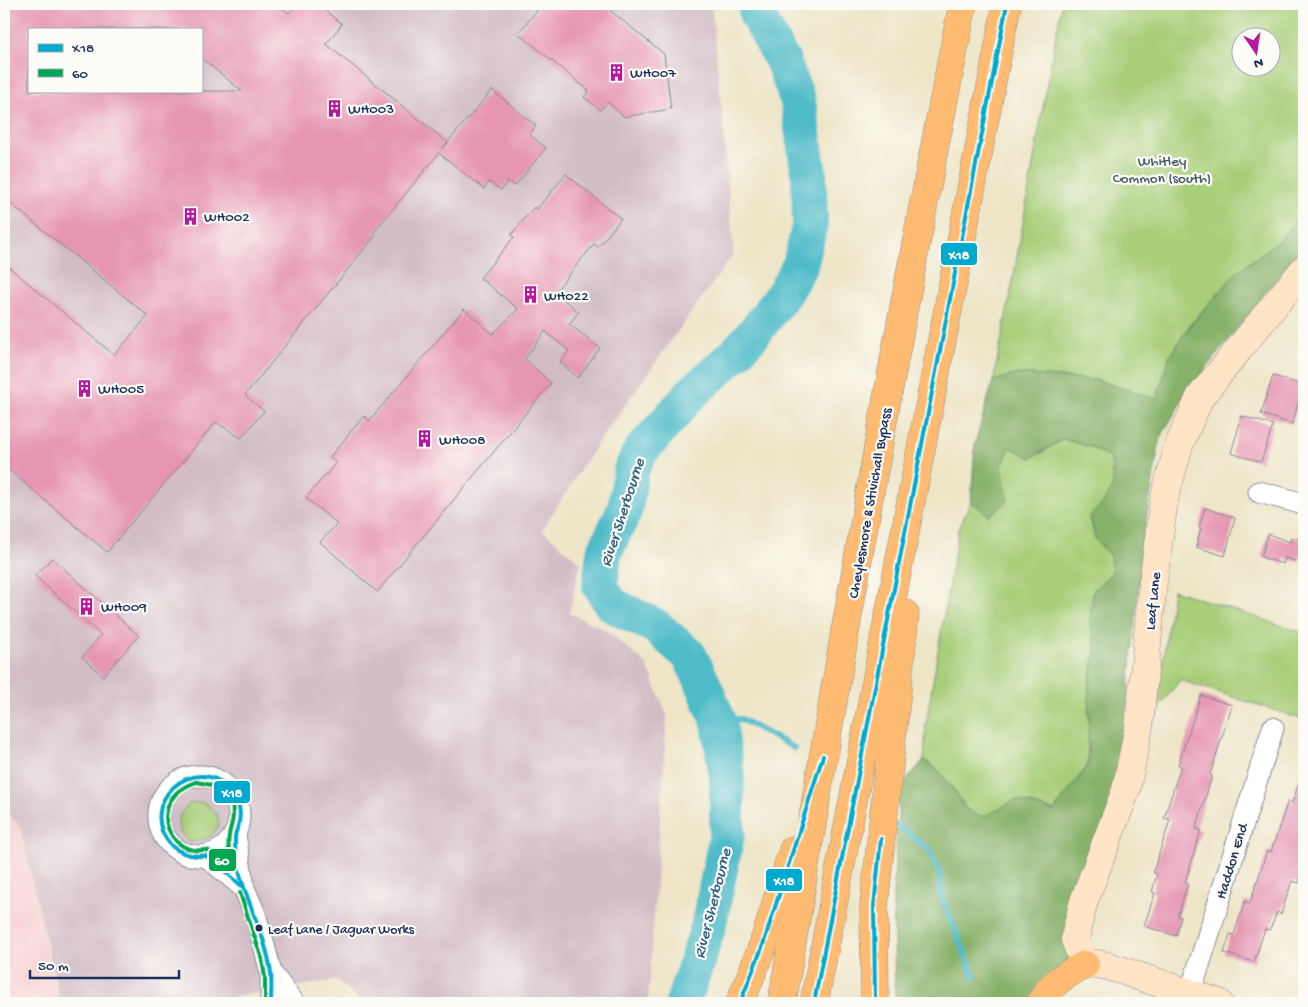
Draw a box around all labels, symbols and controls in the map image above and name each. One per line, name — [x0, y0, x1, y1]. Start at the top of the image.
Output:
legend — [28, 28, 202, 92]
north arrow — [1230, 28, 1280, 78]
text: X18 — [71, 40, 94, 58]
text: N — [1252, 53, 1265, 72]
building icon: WH007 — [606, 62, 626, 82]
place label: WH007 — [630, 65, 677, 83]
text: 60 — [72, 66, 89, 84]
building icon: WH003 — [324, 98, 344, 118]
place label: WH003 — [348, 101, 394, 119]
park label: Whitley Common (south) — [1113, 153, 1211, 188]
building icon: WH002 — [180, 206, 200, 226]
place label: WH002 — [204, 209, 250, 227]
line badge: X18 — [940, 242, 978, 266]
text: X18 — [948, 248, 970, 265]
building icon: WH022 — [520, 285, 540, 305]
place label: WH022 — [544, 288, 589, 306]
building icon: WH005 — [74, 378, 94, 398]
place label: WH005 — [98, 381, 144, 399]
street label: Cheylesmore & Stivichall Bypass — [845, 406, 897, 600]
building icon: WH008 — [415, 429, 435, 449]
place label: WH008 — [439, 432, 486, 450]
water label: River Sherbourne — [598, 456, 651, 569]
street label: Leaf Lane — [1142, 571, 1166, 631]
building icon: WH009 — [77, 596, 97, 616]
place label: WH009 — [101, 599, 147, 617]
line badge: X18 — [213, 780, 251, 804]
text: X18 — [221, 786, 243, 803]
street label: Haddon End — [1213, 820, 1253, 902]
water label: River Sherbourne — [692, 846, 737, 961]
line badge: 60 — [208, 848, 237, 872]
text: 60 — [214, 854, 230, 871]
line badge: X18 — [765, 868, 803, 892]
text: X18 — [773, 874, 795, 891]
place label: Leaf Lane / Jaguar Works — [268, 922, 415, 939]
marker: Leaf Lane / Jaguar Works — [254, 923, 264, 933]
scale bar — [30, 947, 179, 979]
text: 50 m — [38, 958, 69, 976]

